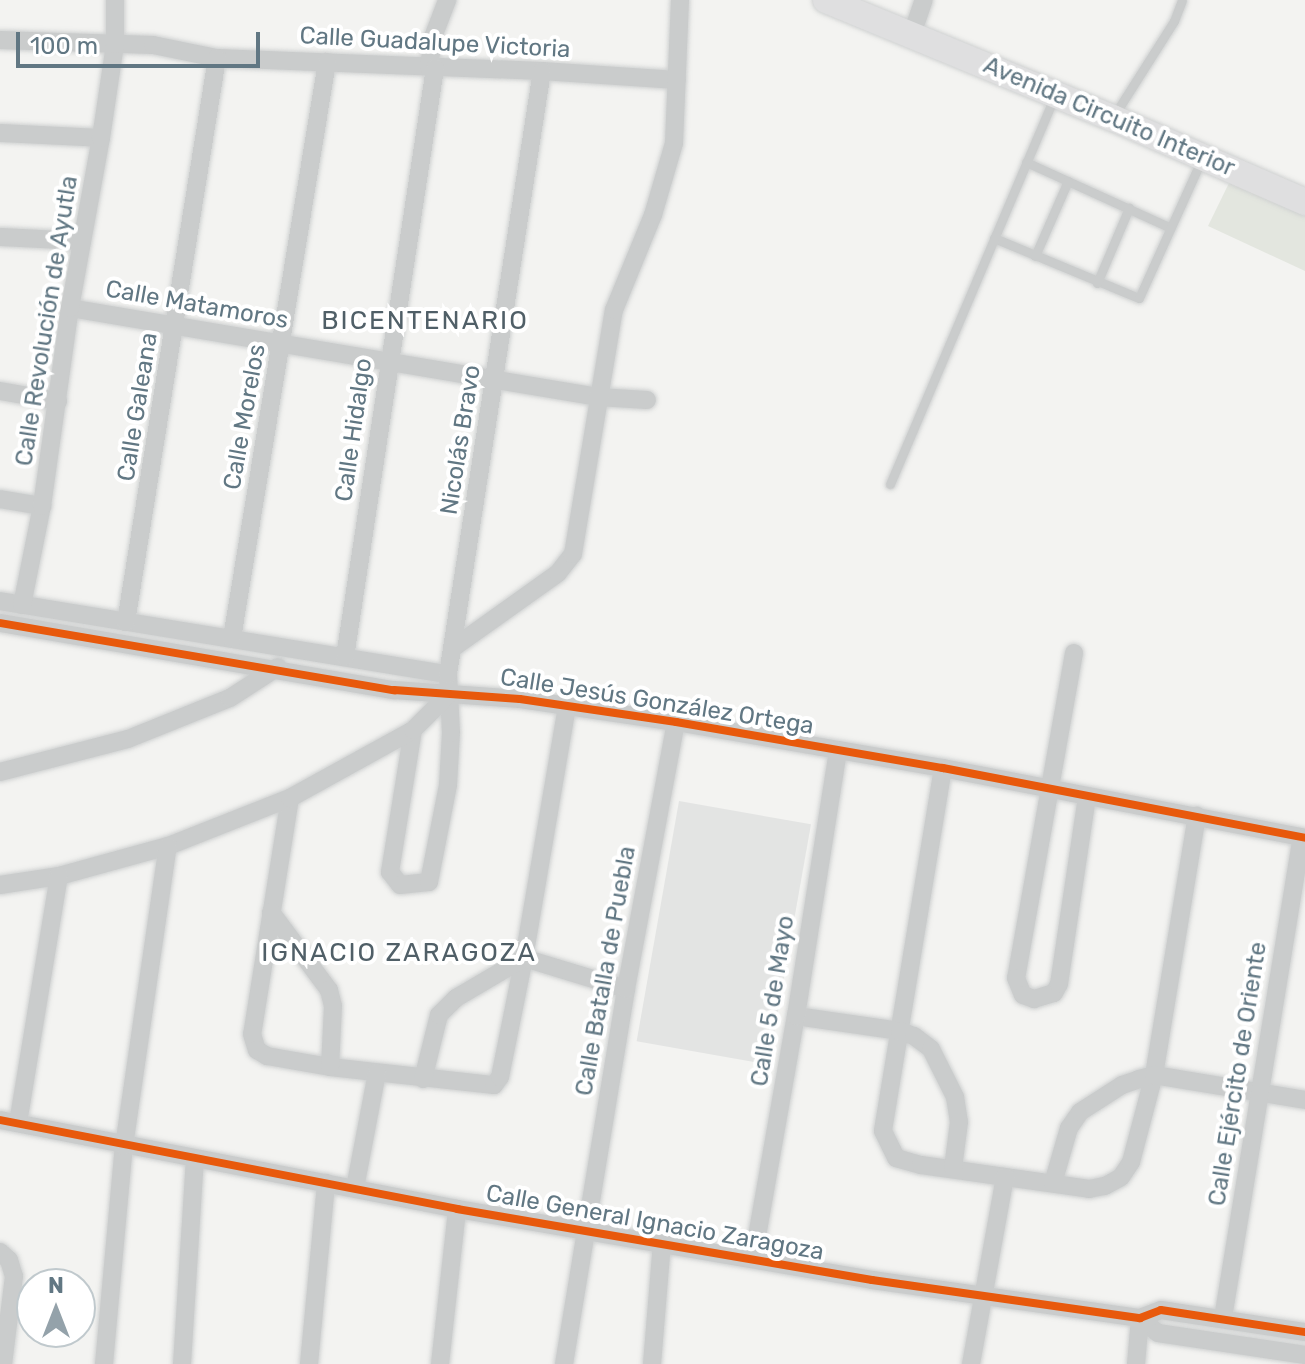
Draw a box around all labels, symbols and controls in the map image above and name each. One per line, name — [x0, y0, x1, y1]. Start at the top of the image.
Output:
scale bar — [20, 16, 264, 66]
street label: Calle Guadalupe Victoria — [299, 22, 571, 64]
text: 100 m — [30, 32, 98, 60]
street label: Avenida Circuito Interior — [979, 51, 1239, 183]
street label: Calle Revolución de Ayutla — [10, 174, 84, 468]
street label: Calle Matamoros — [103, 275, 291, 335]
district label: BICENTENARIO — [321, 305, 529, 337]
street label: Calle Galeana — [112, 331, 164, 483]
street label: Calle Morelos — [218, 342, 272, 492]
street label: Calle Hidalgo — [330, 356, 378, 504]
street label: Nicolás Bravo — [435, 363, 487, 517]
street label: Calle Jesús González Ortega — [498, 663, 816, 741]
street label: Calle Batalla de Puebla — [570, 844, 642, 1098]
street label: Calle 5 de Mayo — [745, 914, 801, 1088]
district label: IGNACIO ZARAGOZA — [261, 937, 537, 969]
street label: Calle Ejército de Oriente — [1203, 940, 1273, 1208]
street label: Calle General Ignacio Zaragoza — [484, 1179, 826, 1267]
north arrow — [16, 1268, 96, 1348]
text: N — [48, 1272, 64, 1299]

